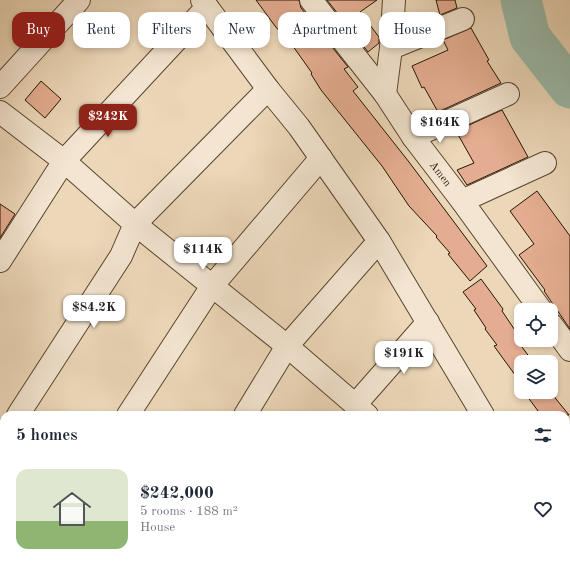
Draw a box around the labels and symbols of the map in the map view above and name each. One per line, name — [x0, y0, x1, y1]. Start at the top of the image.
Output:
pin: $242K — [80, 104, 136, 138]
pin: $164K — [412, 110, 468, 144]
street label: Amen — [427, 160, 453, 189]
pin: $114K — [175, 237, 231, 271]
pin: $84.2K — [61, 295, 127, 329]
pin: $191K — [376, 341, 432, 375]

